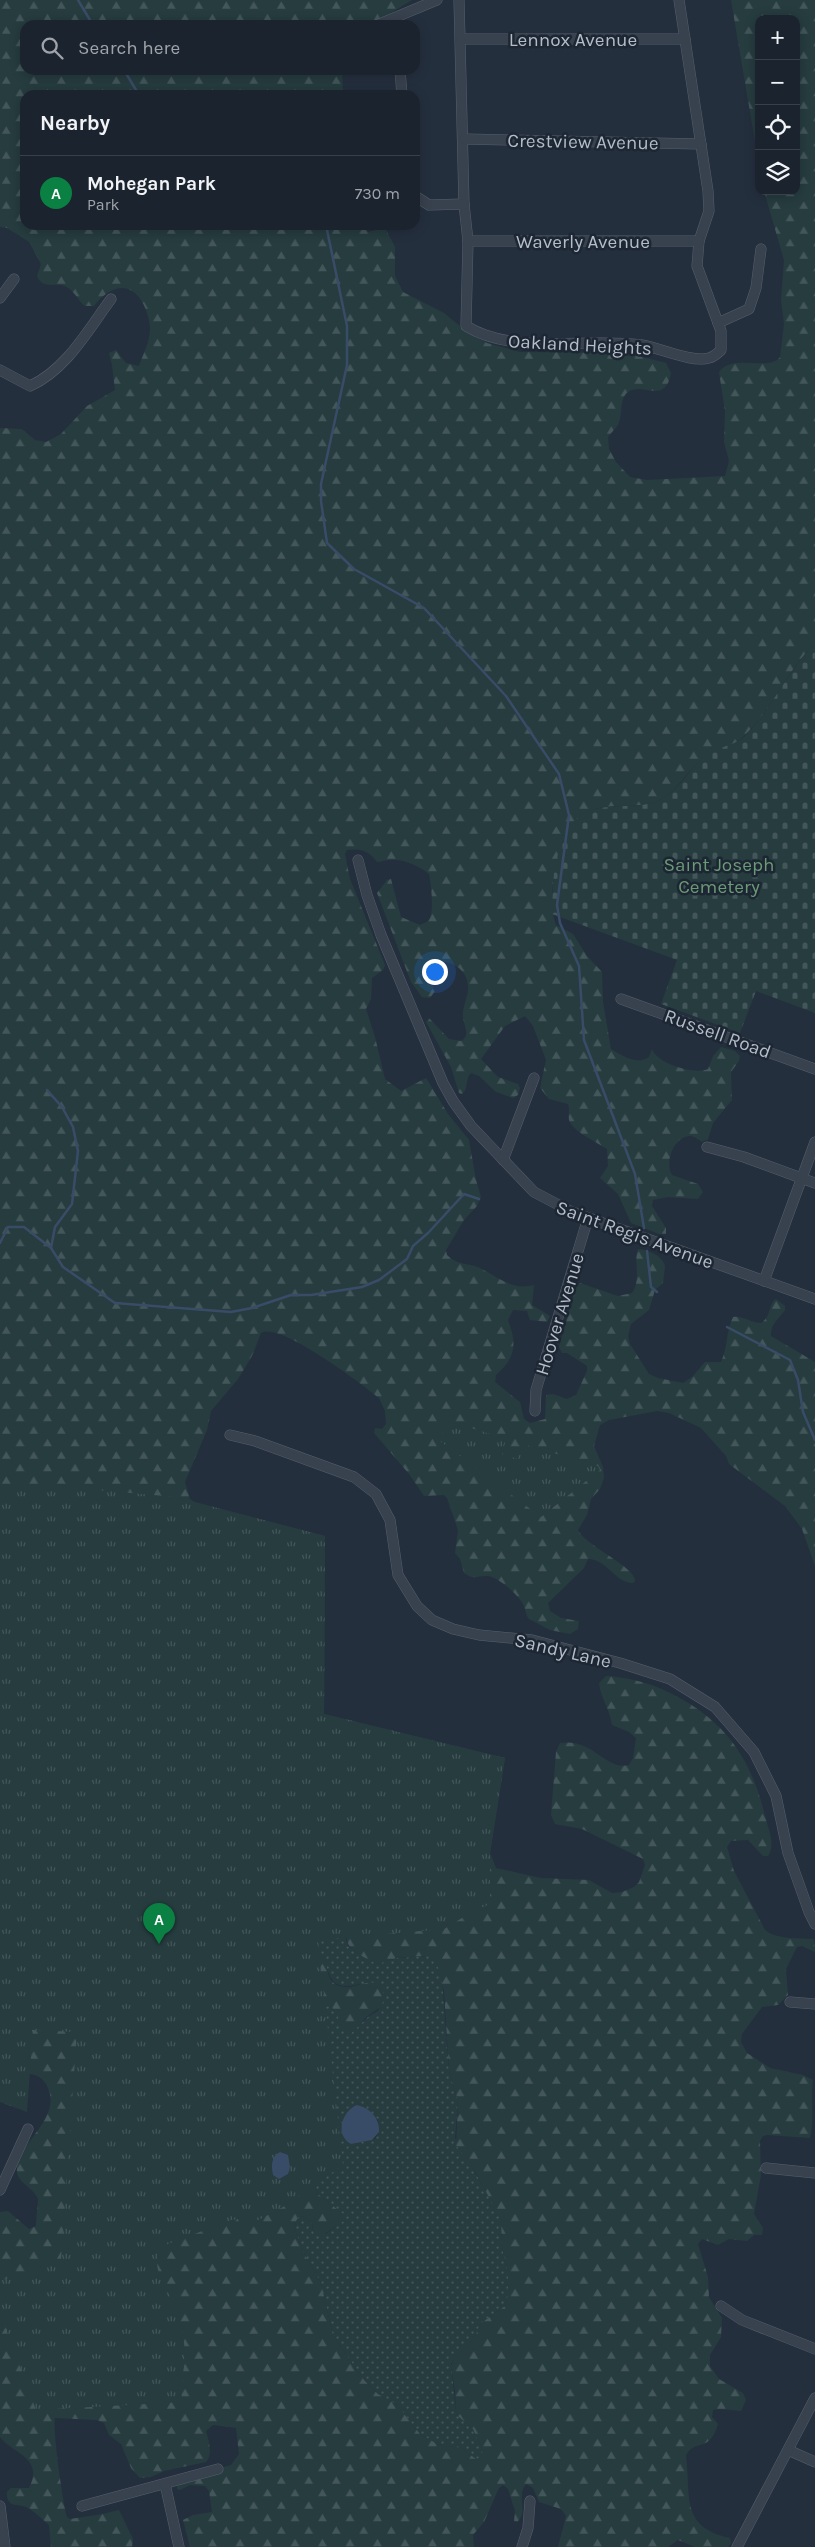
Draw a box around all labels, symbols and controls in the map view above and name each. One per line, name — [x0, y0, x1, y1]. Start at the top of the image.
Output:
map controls — [755, 15, 800, 195]
button: + — [755, 15, 800, 60]
search box — [20, 20, 420, 75]
street label: Lennox Avenue — [509, 29, 637, 51]
icon: search — [38, 34, 66, 62]
text: Search here — [78, 37, 180, 59]
button: − — [755, 60, 800, 105]
button: locate — [755, 105, 800, 150]
text: Nearby — [40, 111, 110, 135]
street label: Crestview Avenue — [507, 130, 659, 154]
button: layers — [755, 150, 800, 195]
text: Mohegan Park — [87, 173, 216, 195]
text: A — [51, 184, 61, 203]
text: 730 m — [355, 184, 400, 203]
text: Park — [87, 195, 119, 214]
street label: Waverly Avenue — [516, 231, 650, 253]
street label: Oakland Heights — [508, 330, 652, 360]
park label: Saint Joseph Cemetery — [663, 854, 775, 898]
your location — [422, 959, 448, 985]
street label: Russell Road — [661, 1004, 774, 1063]
street label: Saint Regis Avenue — [553, 1196, 716, 1274]
street label: Hoover Avenue — [531, 1251, 589, 1378]
street label: Sandy Lane — [512, 1629, 613, 1673]
pin: A — [143, 1903, 175, 1944]

